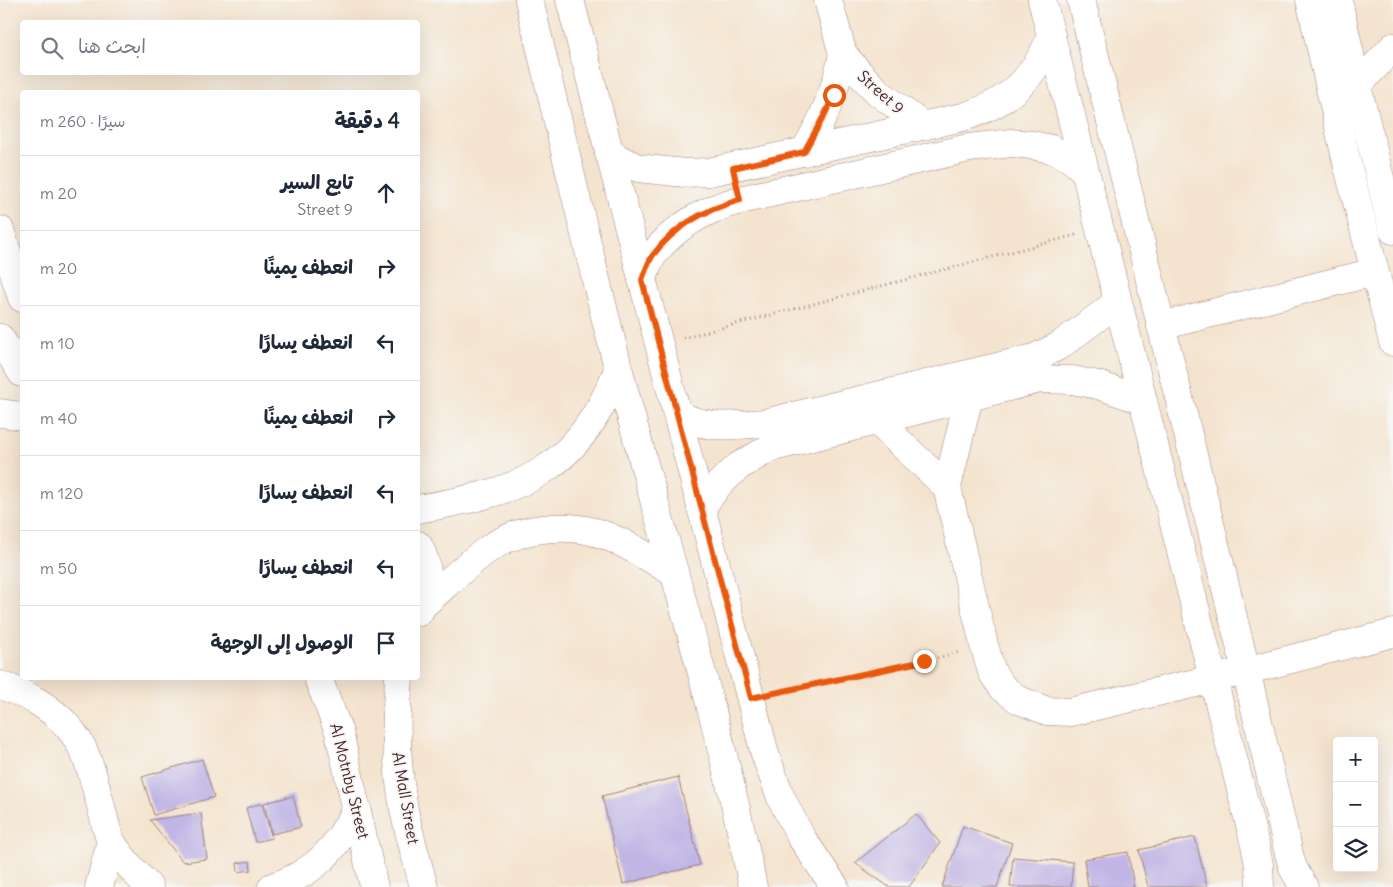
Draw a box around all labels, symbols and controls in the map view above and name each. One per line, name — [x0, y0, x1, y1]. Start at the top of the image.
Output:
search box — [20, 20, 420, 75]
icon: search — [38, 34, 66, 62]
text: ابحث هنا — [78, 34, 146, 58]
street label: Street 9 — [854, 66, 908, 118]
route start — [823, 84, 846, 107]
text: 4 دقيقة — [334, 107, 400, 134]
text: سيرًا · 260 m — [40, 111, 125, 131]
text: تابع السير — [281, 170, 353, 194]
icon: ahead — [372, 179, 400, 207]
text: 20 m — [40, 183, 77, 203]
text: Street 9 — [297, 199, 353, 219]
icon: right — [372, 254, 400, 282]
text: انعطف يمينًا — [264, 255, 353, 279]
text: 20 m — [40, 258, 77, 278]
icon: left — [372, 329, 400, 357]
text: انعطف يسارًا — [259, 330, 353, 354]
text: 10 m — [40, 333, 75, 353]
icon: right — [372, 404, 400, 432]
text: انعطف يمينًا — [264, 405, 353, 429]
text: 40 m — [40, 408, 78, 428]
icon: left — [372, 479, 400, 507]
text: انعطف يسارًا — [259, 480, 353, 504]
text: 120 m — [40, 483, 84, 503]
icon: left — [372, 554, 400, 582]
text: انعطف يسارًا — [259, 555, 353, 579]
text: 50 m — [40, 558, 78, 578]
icon: arrive — [372, 629, 400, 657]
text: الوصول إلى الوجهة — [210, 630, 353, 654]
route end — [913, 650, 936, 673]
street label: Al Motnby Street — [326, 721, 374, 841]
map controls — [1333, 737, 1378, 872]
button: + — [1333, 737, 1378, 782]
street label: Al Mall Street — [388, 750, 424, 846]
button: − — [1333, 782, 1378, 827]
button: layers — [1333, 827, 1378, 872]

